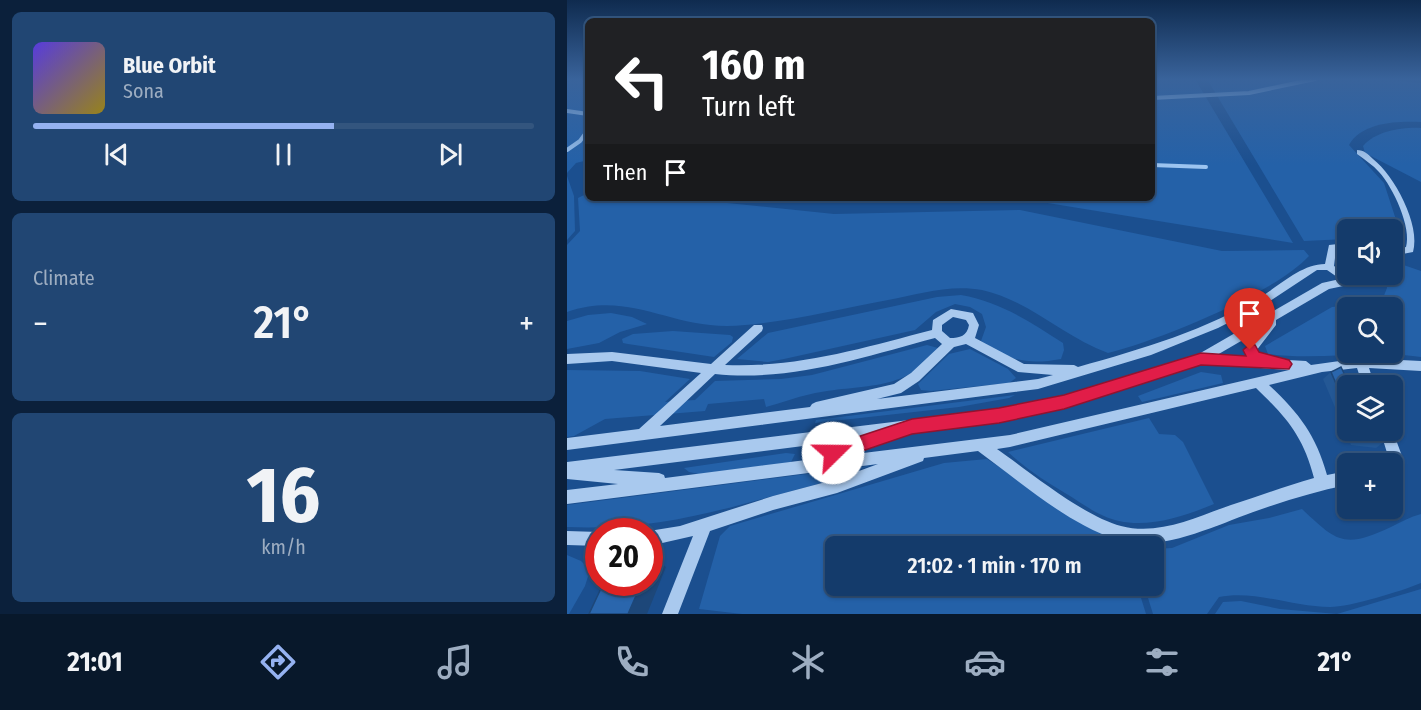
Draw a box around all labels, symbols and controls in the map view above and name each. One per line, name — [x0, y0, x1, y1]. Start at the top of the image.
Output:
text: 160 m — [702, 40, 805, 90]
icon: left — [603, 42, 681, 120]
text: Blue Orbit — [123, 52, 216, 79]
text: Sona — [123, 79, 164, 103]
text: Turn left — [702, 91, 795, 123]
icon: previous — [100, 138, 133, 171]
icon: pause — [267, 138, 300, 171]
icon: next — [434, 138, 467, 171]
icon: arrive — [659, 156, 692, 189]
text: Then — [603, 159, 647, 186]
map controls — [1337, 219, 1403, 519]
button: sound — [1337, 219, 1403, 285]
text: Climate — [33, 266, 95, 290]
pin — [1224, 288, 1275, 350]
text: 21° — [254, 296, 313, 350]
icon: arrive — [1233, 297, 1266, 330]
button: search — [1337, 297, 1403, 363]
text: − — [33, 304, 48, 344]
text: + — [519, 304, 534, 344]
button: layers — [1337, 375, 1403, 441]
position arrow — [801, 421, 865, 485]
text: 16 — [247, 449, 320, 543]
button: + — [1337, 453, 1403, 519]
speed limit sign: 20 — [585, 518, 663, 596]
text: km/h — [261, 535, 306, 559]
text: 21:02 · 1 min · 170 m — [907, 552, 1082, 579]
icon: directions — [257, 641, 299, 683]
icon: music — [434, 641, 476, 683]
icon: phone — [611, 641, 653, 683]
icon: climate — [787, 641, 829, 683]
icon: car — [964, 641, 1006, 683]
icon: filters — [1141, 641, 1183, 683]
text: 21:01 — [67, 646, 123, 678]
text: 21° — [1317, 646, 1354, 678]

